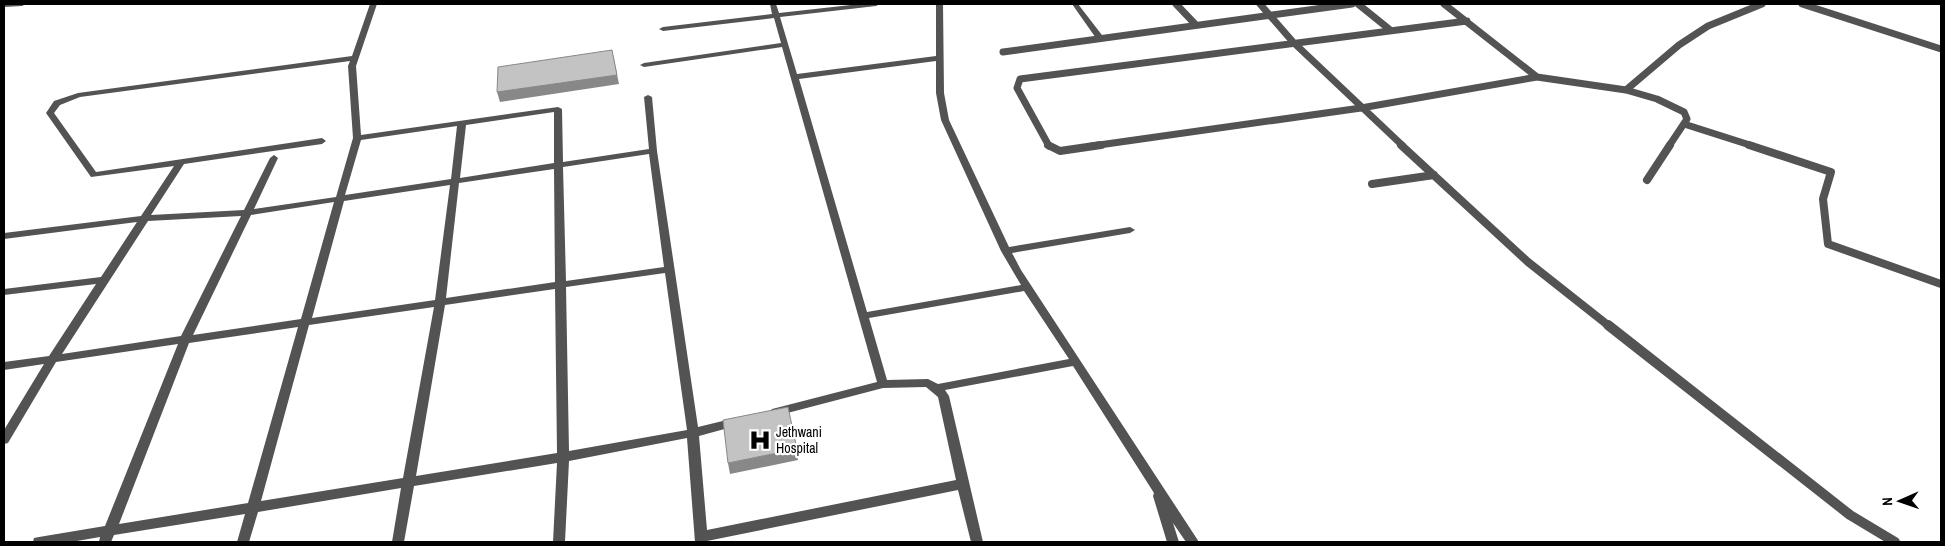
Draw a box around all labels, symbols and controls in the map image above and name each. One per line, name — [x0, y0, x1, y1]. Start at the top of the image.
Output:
place label: Jethwani Hospital — [776, 423, 822, 457]
hospital icon: Jethwani Hospital — [747, 427, 773, 453]
north arrow — [1875, 476, 1925, 526]
text: N — [1878, 497, 1896, 506]

